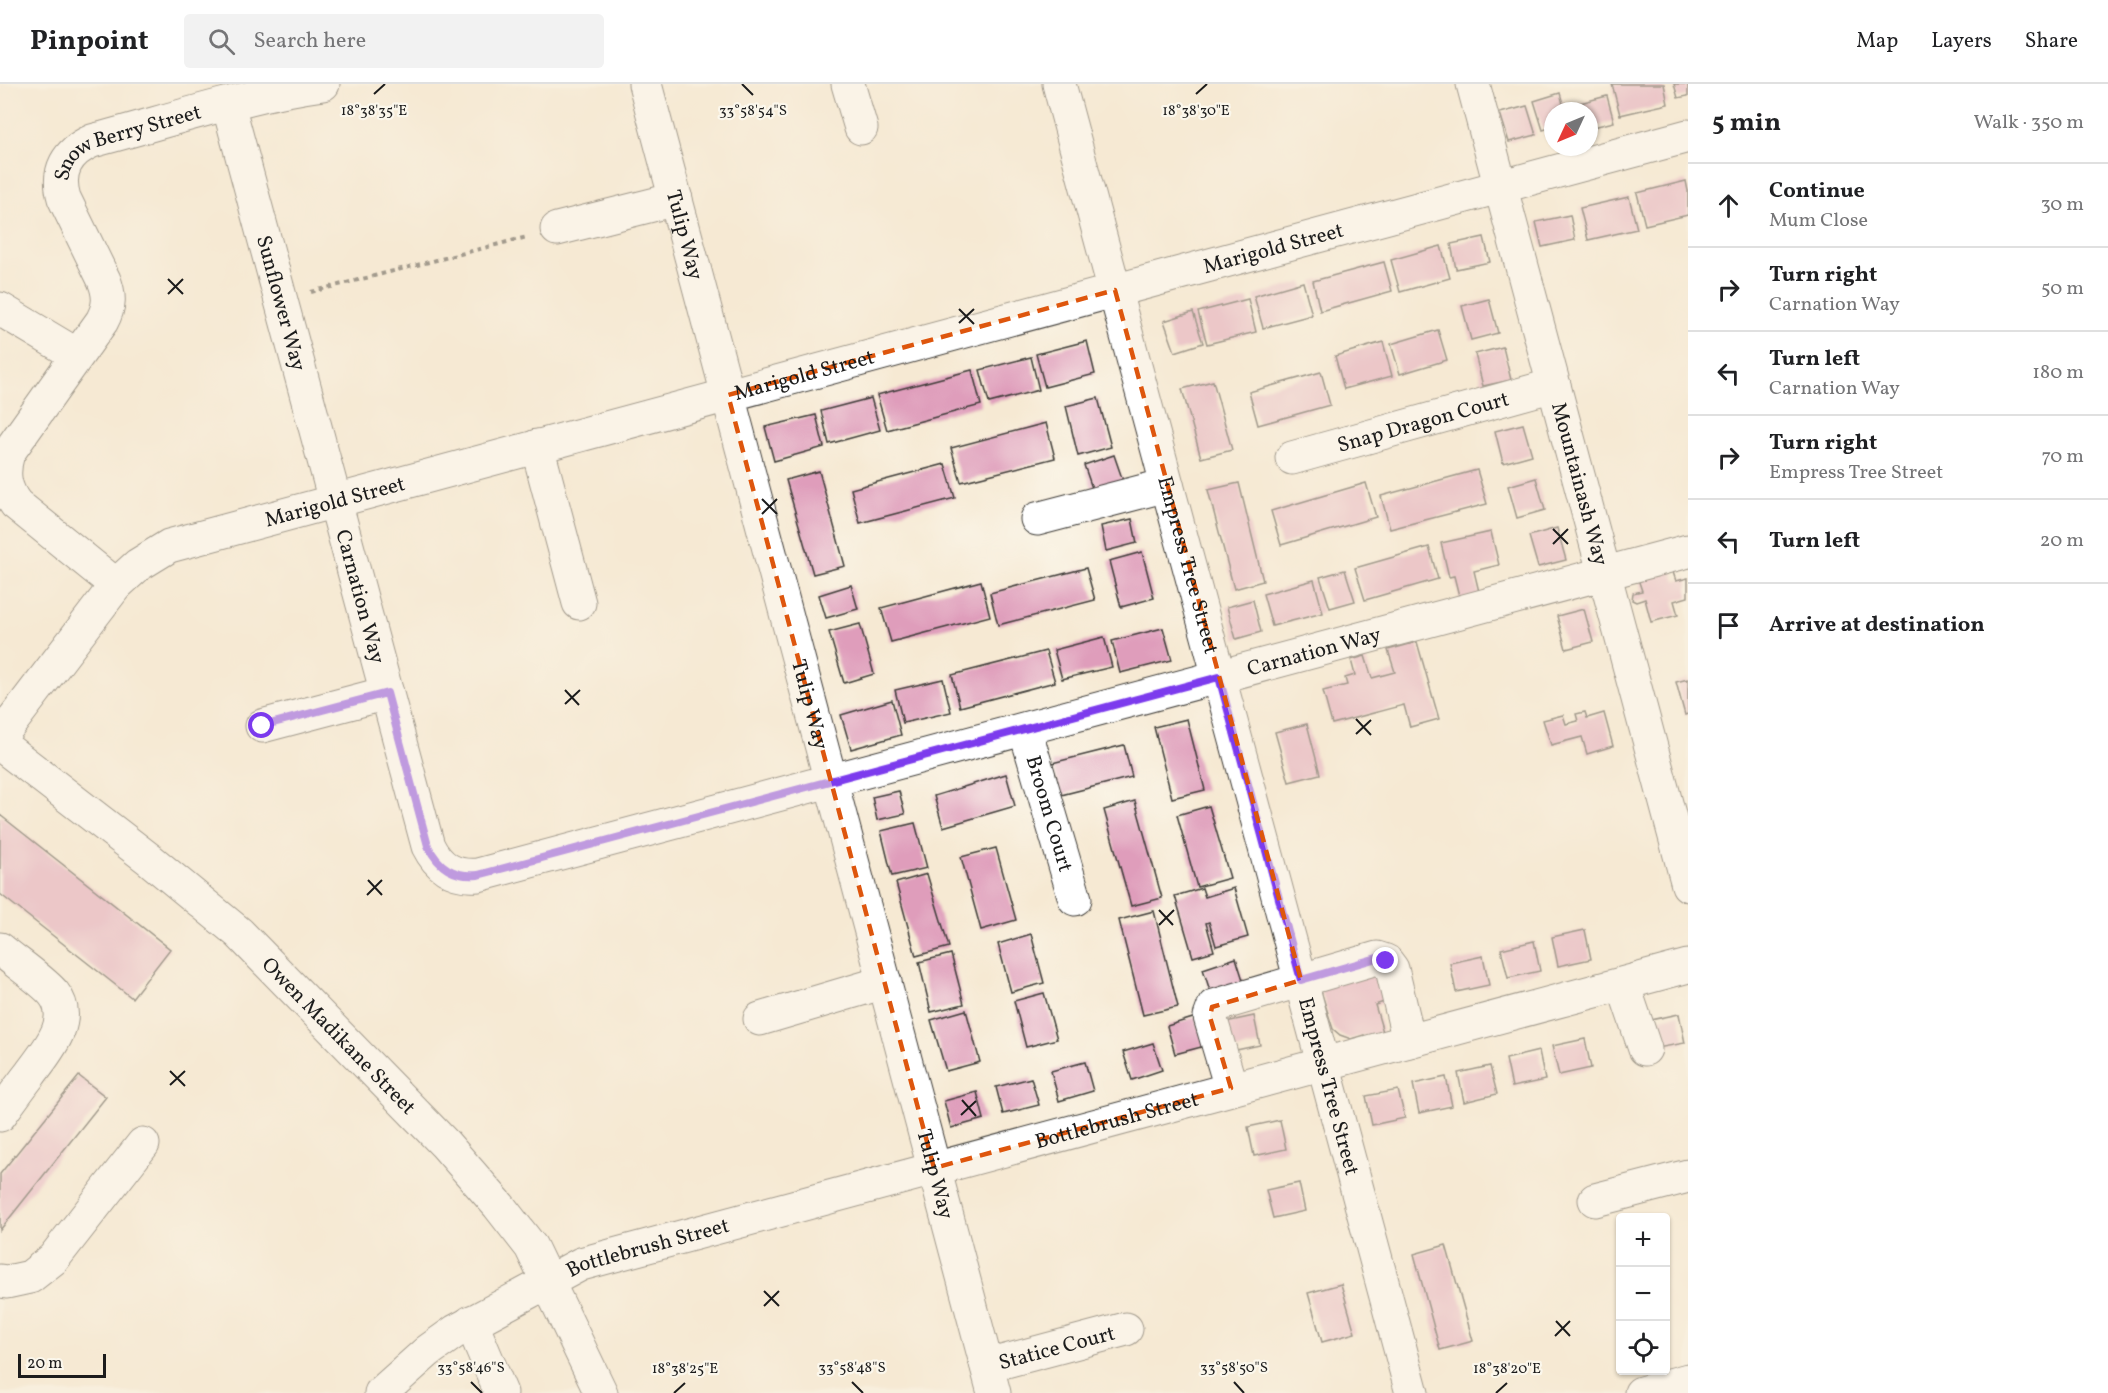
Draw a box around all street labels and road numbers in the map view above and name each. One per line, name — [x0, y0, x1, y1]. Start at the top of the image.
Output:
street label: Snow Berry Street — [48, 98, 205, 183]
street label: Tulip Way — [658, 187, 710, 284]
street label: Marigold Street — [1200, 217, 1347, 282]
street label: Sunflower Way — [248, 232, 312, 375]
street label: Marigold Street — [731, 343, 878, 409]
street label: Snap Dragon Court — [1334, 385, 1513, 461]
street label: Mountainash Way — [1543, 399, 1615, 570]
street label: Marigold Street — [262, 470, 409, 536]
street label: Empress Tree Street — [1149, 473, 1225, 657]
street label: Carnation Way — [327, 527, 391, 668]
street label: Carnation Way — [1244, 621, 1385, 684]
street label: Tulip Way — [783, 656, 835, 754]
street label: Broom Court — [1018, 752, 1079, 876]
street label: Owen Madikane Street — [254, 951, 422, 1122]
street label: Empress Tree Street — [1290, 994, 1366, 1179]
street label: Bottlebrush Street — [1032, 1085, 1202, 1157]
street label: Tulip Way — [908, 1126, 960, 1223]
street label: Bottlebrush Street — [561, 1212, 733, 1285]
street label: Statice Court — [996, 1320, 1118, 1378]

